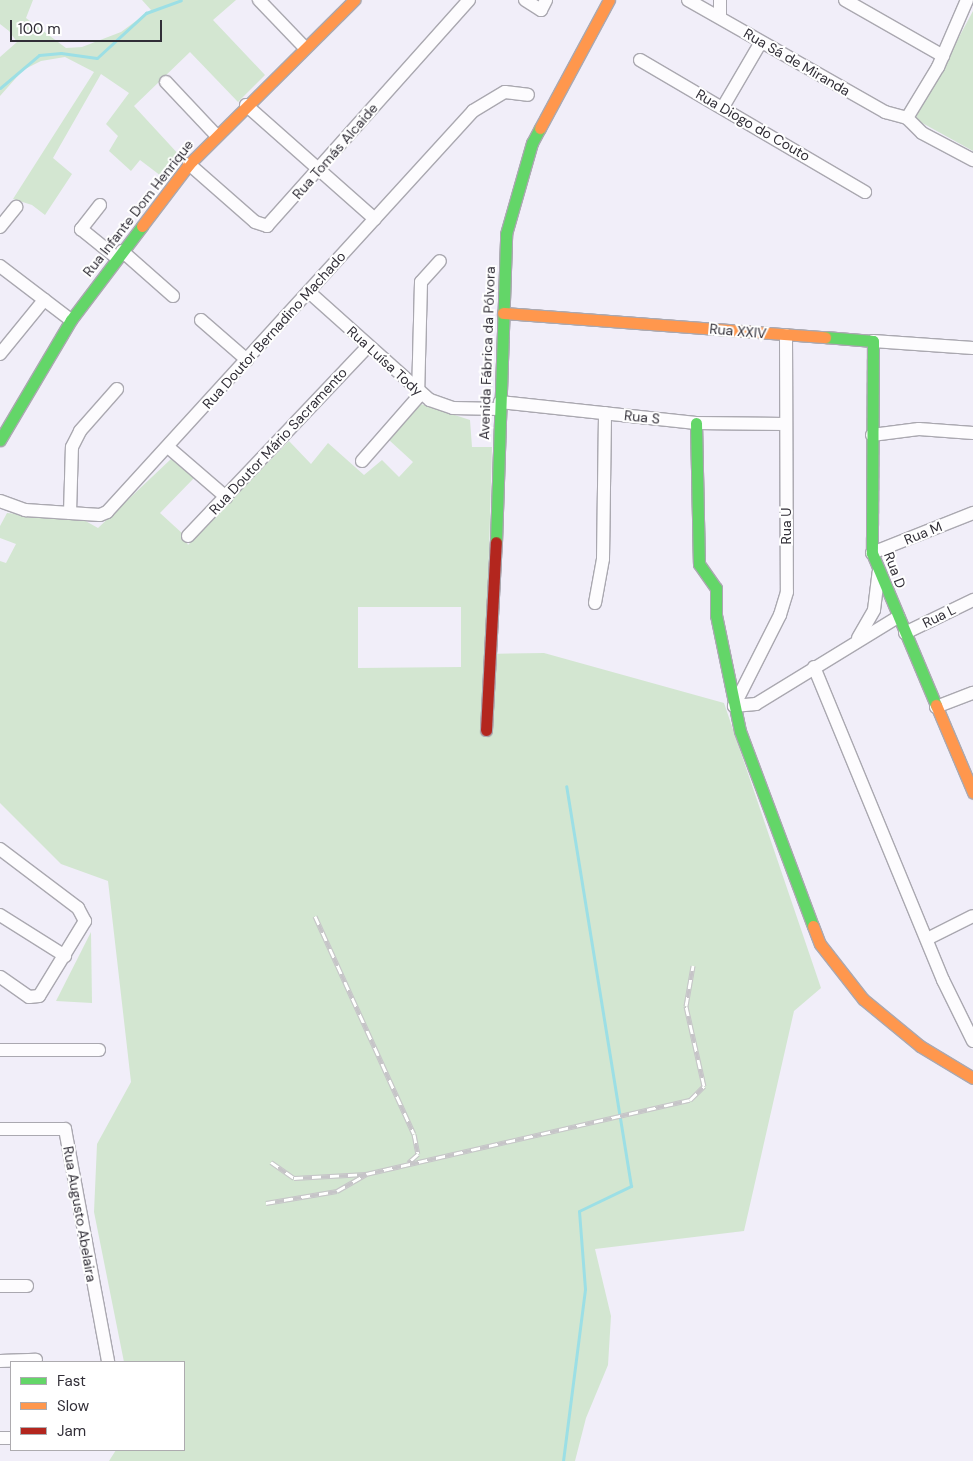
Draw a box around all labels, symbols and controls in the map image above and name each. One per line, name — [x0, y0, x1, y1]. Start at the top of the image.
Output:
scale bar — [12, 10, 165, 42]
text: 100 m — [18, 19, 61, 39]
street label: Rua Sá de Miranda — [741, 25, 853, 99]
street label: Rua Diogo do Couto — [693, 85, 813, 165]
street label: Rua Tomás Alcaide — [289, 100, 381, 202]
street label: Rua Infante Dom Henrique — [79, 136, 197, 280]
street label: Rua Doutor Bernadino Machado — [199, 248, 349, 412]
street label: Avenida Fábrica da Pólvora — [476, 266, 498, 440]
street label: Rua XXIV — [709, 320, 767, 342]
street label: Rua Luísa Tody — [344, 323, 426, 399]
street label: Rua Doutor Mário Sacramento — [205, 364, 351, 518]
street label: Rua S — [623, 407, 661, 427]
street label: Rua U — [778, 508, 794, 544]
street label: Rua M — [902, 518, 944, 548]
street label: Rua D — [880, 550, 910, 590]
street label: Rua L — [920, 601, 958, 631]
street label: Rua Augusto Abelaira — [60, 1145, 100, 1283]
legend — [10, 1361, 185, 1451]
text: Fast — [57, 1371, 86, 1391]
text: Slow — [57, 1396, 89, 1416]
text: Jam — [57, 1421, 86, 1441]

